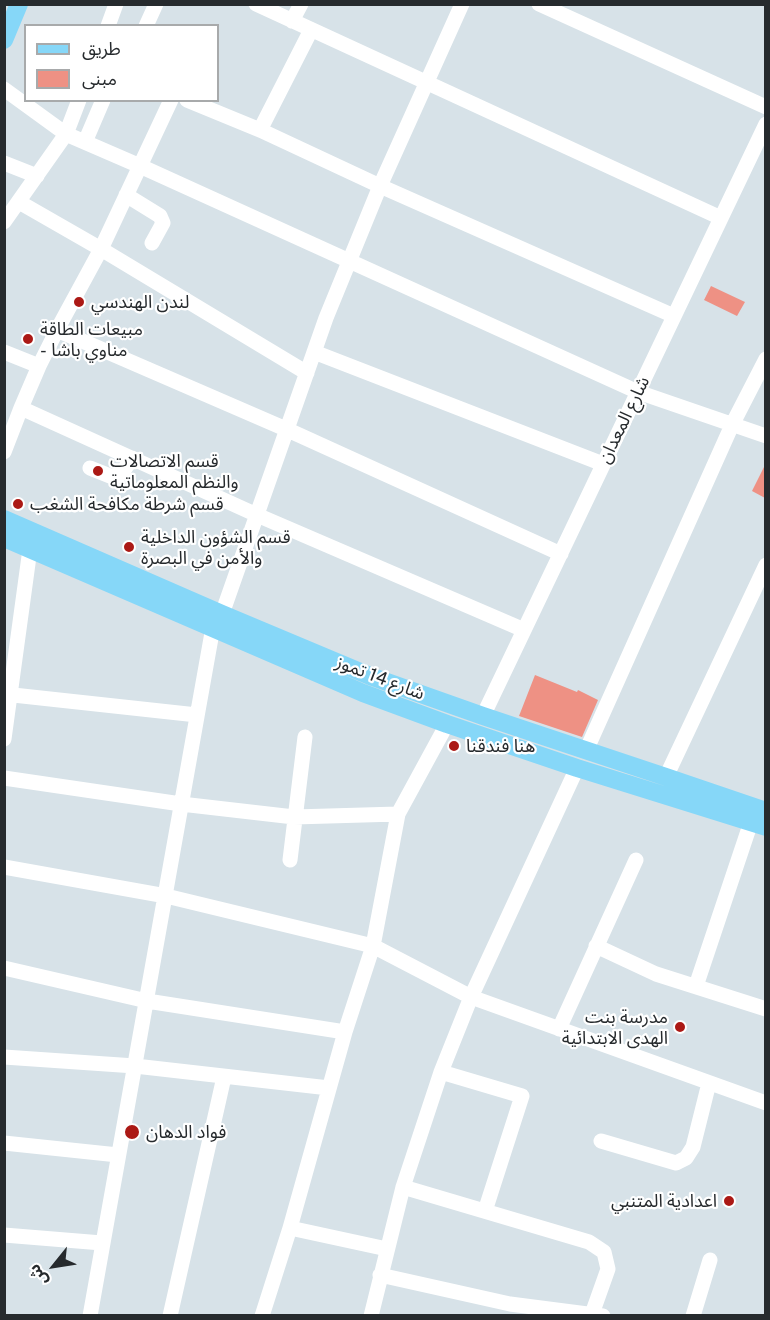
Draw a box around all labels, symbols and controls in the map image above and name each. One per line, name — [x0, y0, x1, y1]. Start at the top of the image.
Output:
legend — [24, 24, 219, 102]
text: طريق — [82, 38, 121, 59]
text: مبنى — [82, 68, 117, 89]
place label: لندن الهندسي — [91, 291, 189, 313]
marker: لندن الهندسي — [72, 295, 86, 309]
place label: مبيعات الطاقة - مناوي باشا — [40, 318, 143, 360]
marker: مبيعات الطاقة - مناوي باشا — [21, 332, 35, 346]
street label: شارع المعدان — [594, 373, 654, 467]
place label: قسم الاتصالات والنظم المعلوماتية — [110, 450, 239, 492]
marker: قسم الاتصالات والنظم المعلوماتية — [91, 464, 105, 478]
place label: قسم شرطة مكافحة الشغب — [30, 493, 224, 515]
marker: قسم شرطة مكافحة الشغب — [11, 497, 25, 511]
place label: قسم الشؤون الداخلية والأمن في البصرة — [141, 526, 291, 568]
marker: قسم الشؤون الداخلية والأمن في البصرة — [122, 540, 136, 554]
street label: شارع 14 تموز — [333, 651, 427, 705]
place label: هنا فندقنا — [466, 735, 535, 757]
marker: هنا فندقنا — [447, 739, 461, 753]
place label: مدرسة بنت الهدى اﻻبتدائية — [562, 1006, 668, 1048]
marker: مدرسة بنت الهدى اﻻبتدائية — [673, 1020, 687, 1034]
place label: فواد الدهان — [146, 1121, 226, 1143]
marker: فواد الدهان — [123, 1123, 141, 1141]
place label: اعدادية المتنبي — [611, 1190, 717, 1212]
marker: اعدادية المتنبي — [722, 1194, 736, 1208]
north arrow — [24, 1236, 84, 1296]
text: ش — [24, 1261, 52, 1289]

